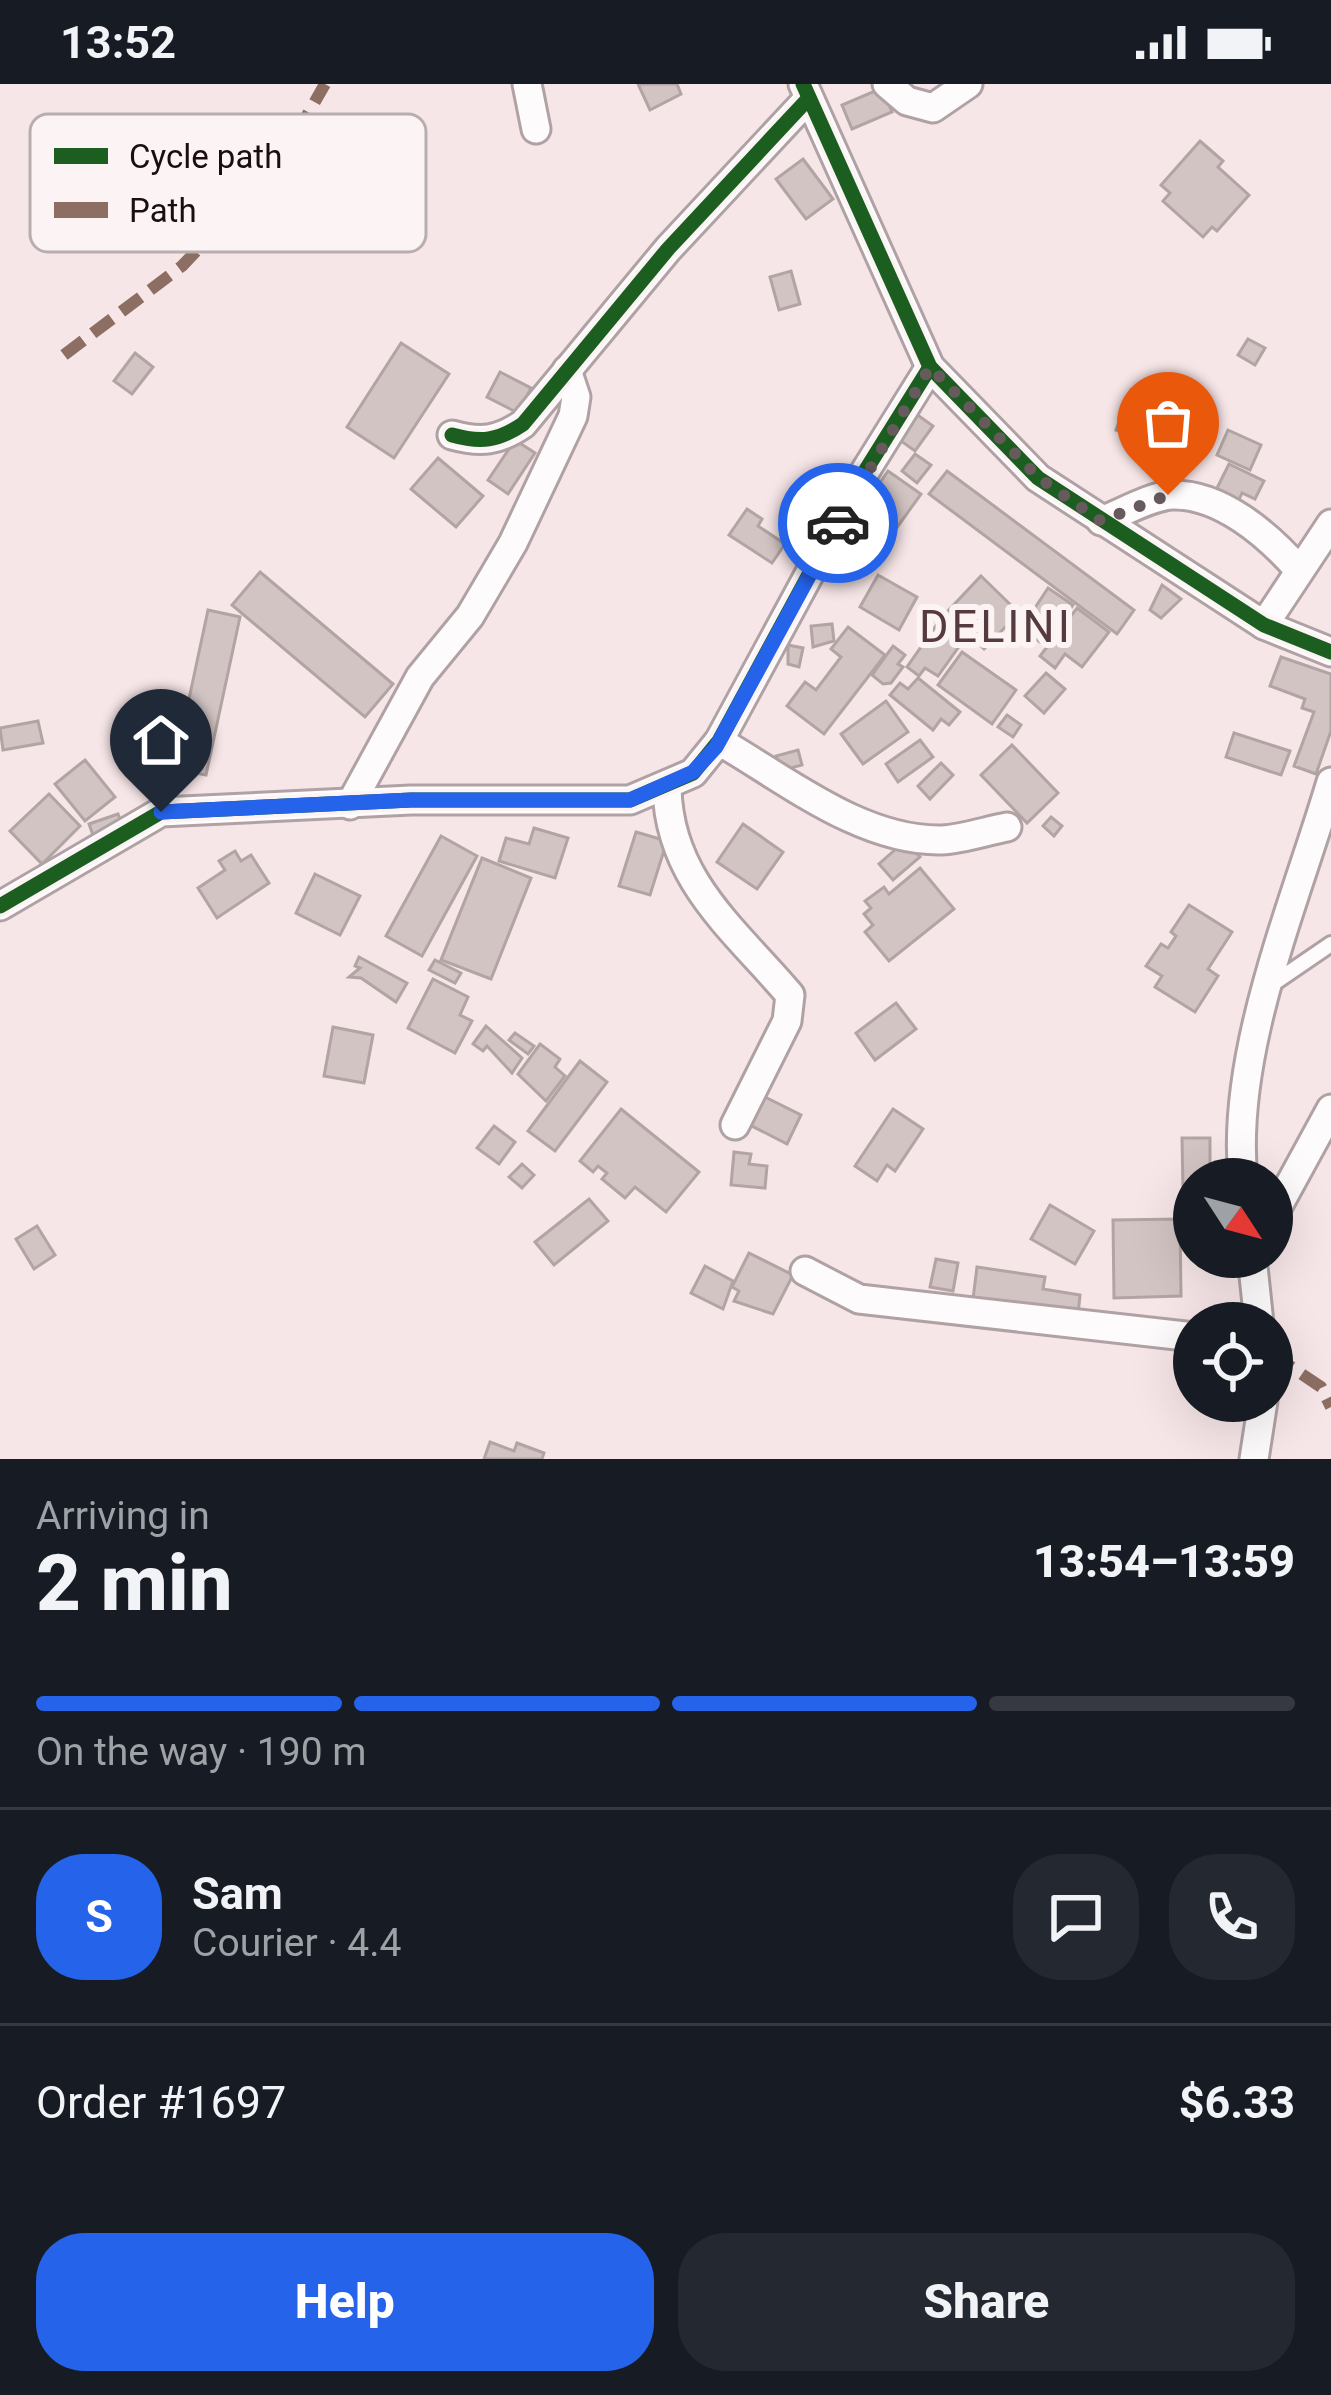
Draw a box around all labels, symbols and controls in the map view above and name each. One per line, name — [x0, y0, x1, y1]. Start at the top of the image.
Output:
text: 13:52 — [60, 16, 176, 69]
legend — [30, 114, 426, 252]
text: Cycle path — [129, 137, 282, 176]
text: Path — [129, 191, 197, 230]
pin — [1117, 372, 1219, 495]
icon: bag — [1135, 390, 1201, 456]
courier — [778, 463, 898, 583]
icon: car — [805, 490, 871, 556]
district label: DELINI — [919, 600, 1073, 653]
pin — [110, 689, 212, 812]
icon: home — [128, 707, 194, 773]
north arrow — [1173, 1158, 1293, 1278]
map controls — [1173, 1158, 1293, 1422]
button: locate — [1173, 1302, 1293, 1422]
text: Arriving in — [36, 1493, 210, 1539]
text: 13:54–13:59 — [1033, 1535, 1295, 1588]
text: 2 min — [36, 1538, 233, 1629]
text: On the way · 190 m — [36, 1729, 367, 1775]
button: chat — [1013, 1854, 1139, 1980]
button: phone — [1169, 1854, 1295, 1980]
text: Sam — [192, 1867, 283, 1920]
text: S — [85, 1890, 113, 1943]
text: Courier · 4.4 — [192, 1920, 401, 1966]
text: Order #1697 — [36, 2076, 286, 2129]
text: $6.33 — [1179, 2076, 1295, 2129]
button: Help — [36, 2233, 654, 2371]
button: Share — [678, 2233, 1295, 2371]

